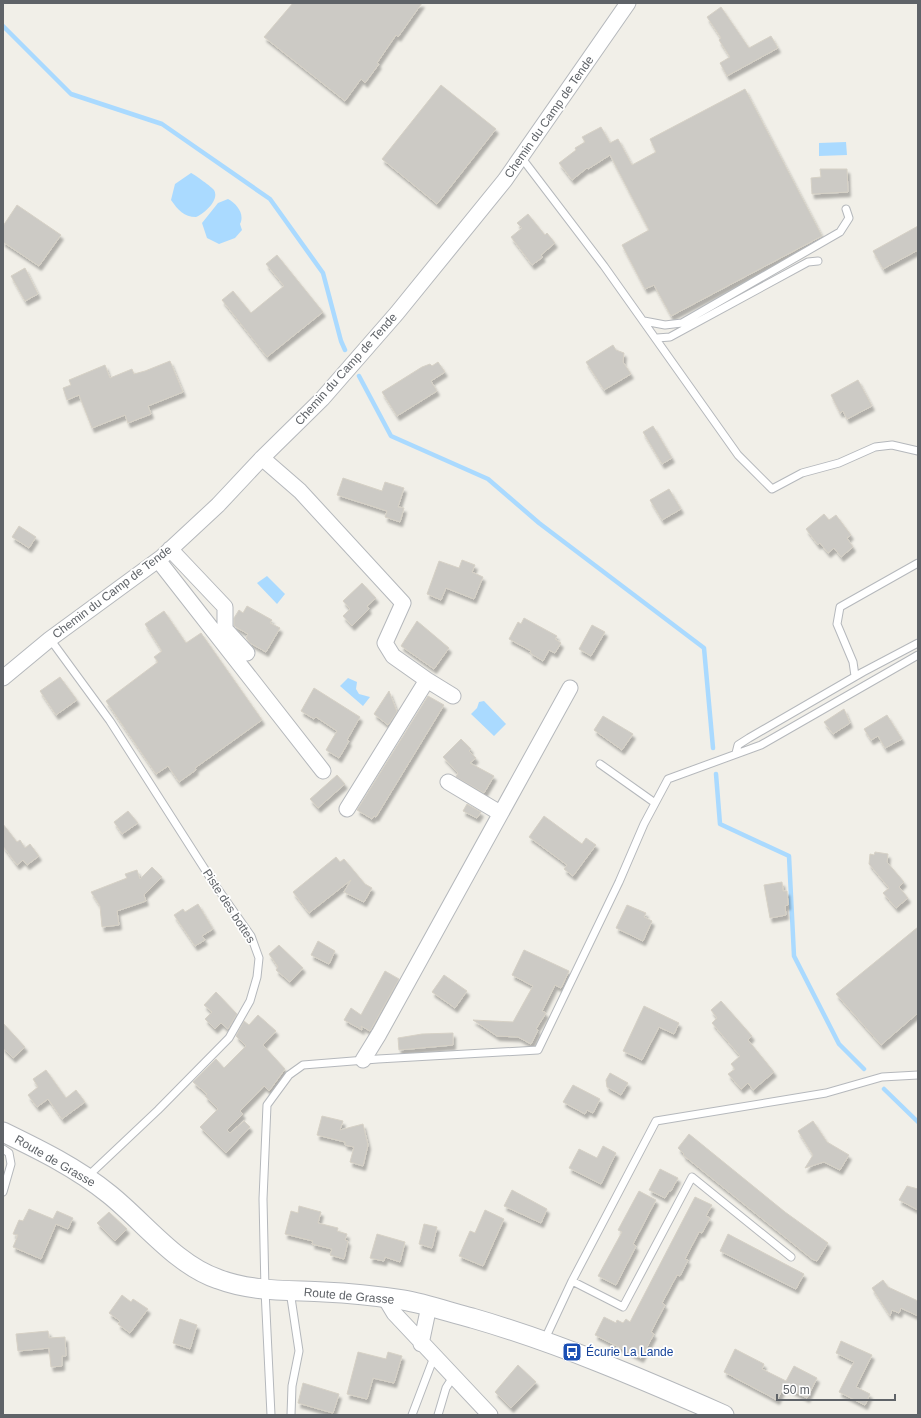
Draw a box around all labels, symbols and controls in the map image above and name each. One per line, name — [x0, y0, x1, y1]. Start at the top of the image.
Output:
street label: Chemin du Camp de Tende — [501, 53, 597, 181]
street label: Chemin du Camp de Tende — [292, 310, 400, 428]
street label: Chemin du Camp de Tende — [50, 542, 175, 641]
street label: Piste des bottes — [200, 866, 258, 946]
street label: Route de Grasse — [12, 1132, 98, 1190]
street label: Route de Grasse — [303, 1285, 395, 1307]
bus stop icon: Écurie La Lande — [561, 1341, 583, 1363]
place label: Écurie La Lande — [586, 1344, 674, 1359]
scale bar — [777, 1376, 895, 1402]
text: 50 m — [783, 1383, 810, 1397]

